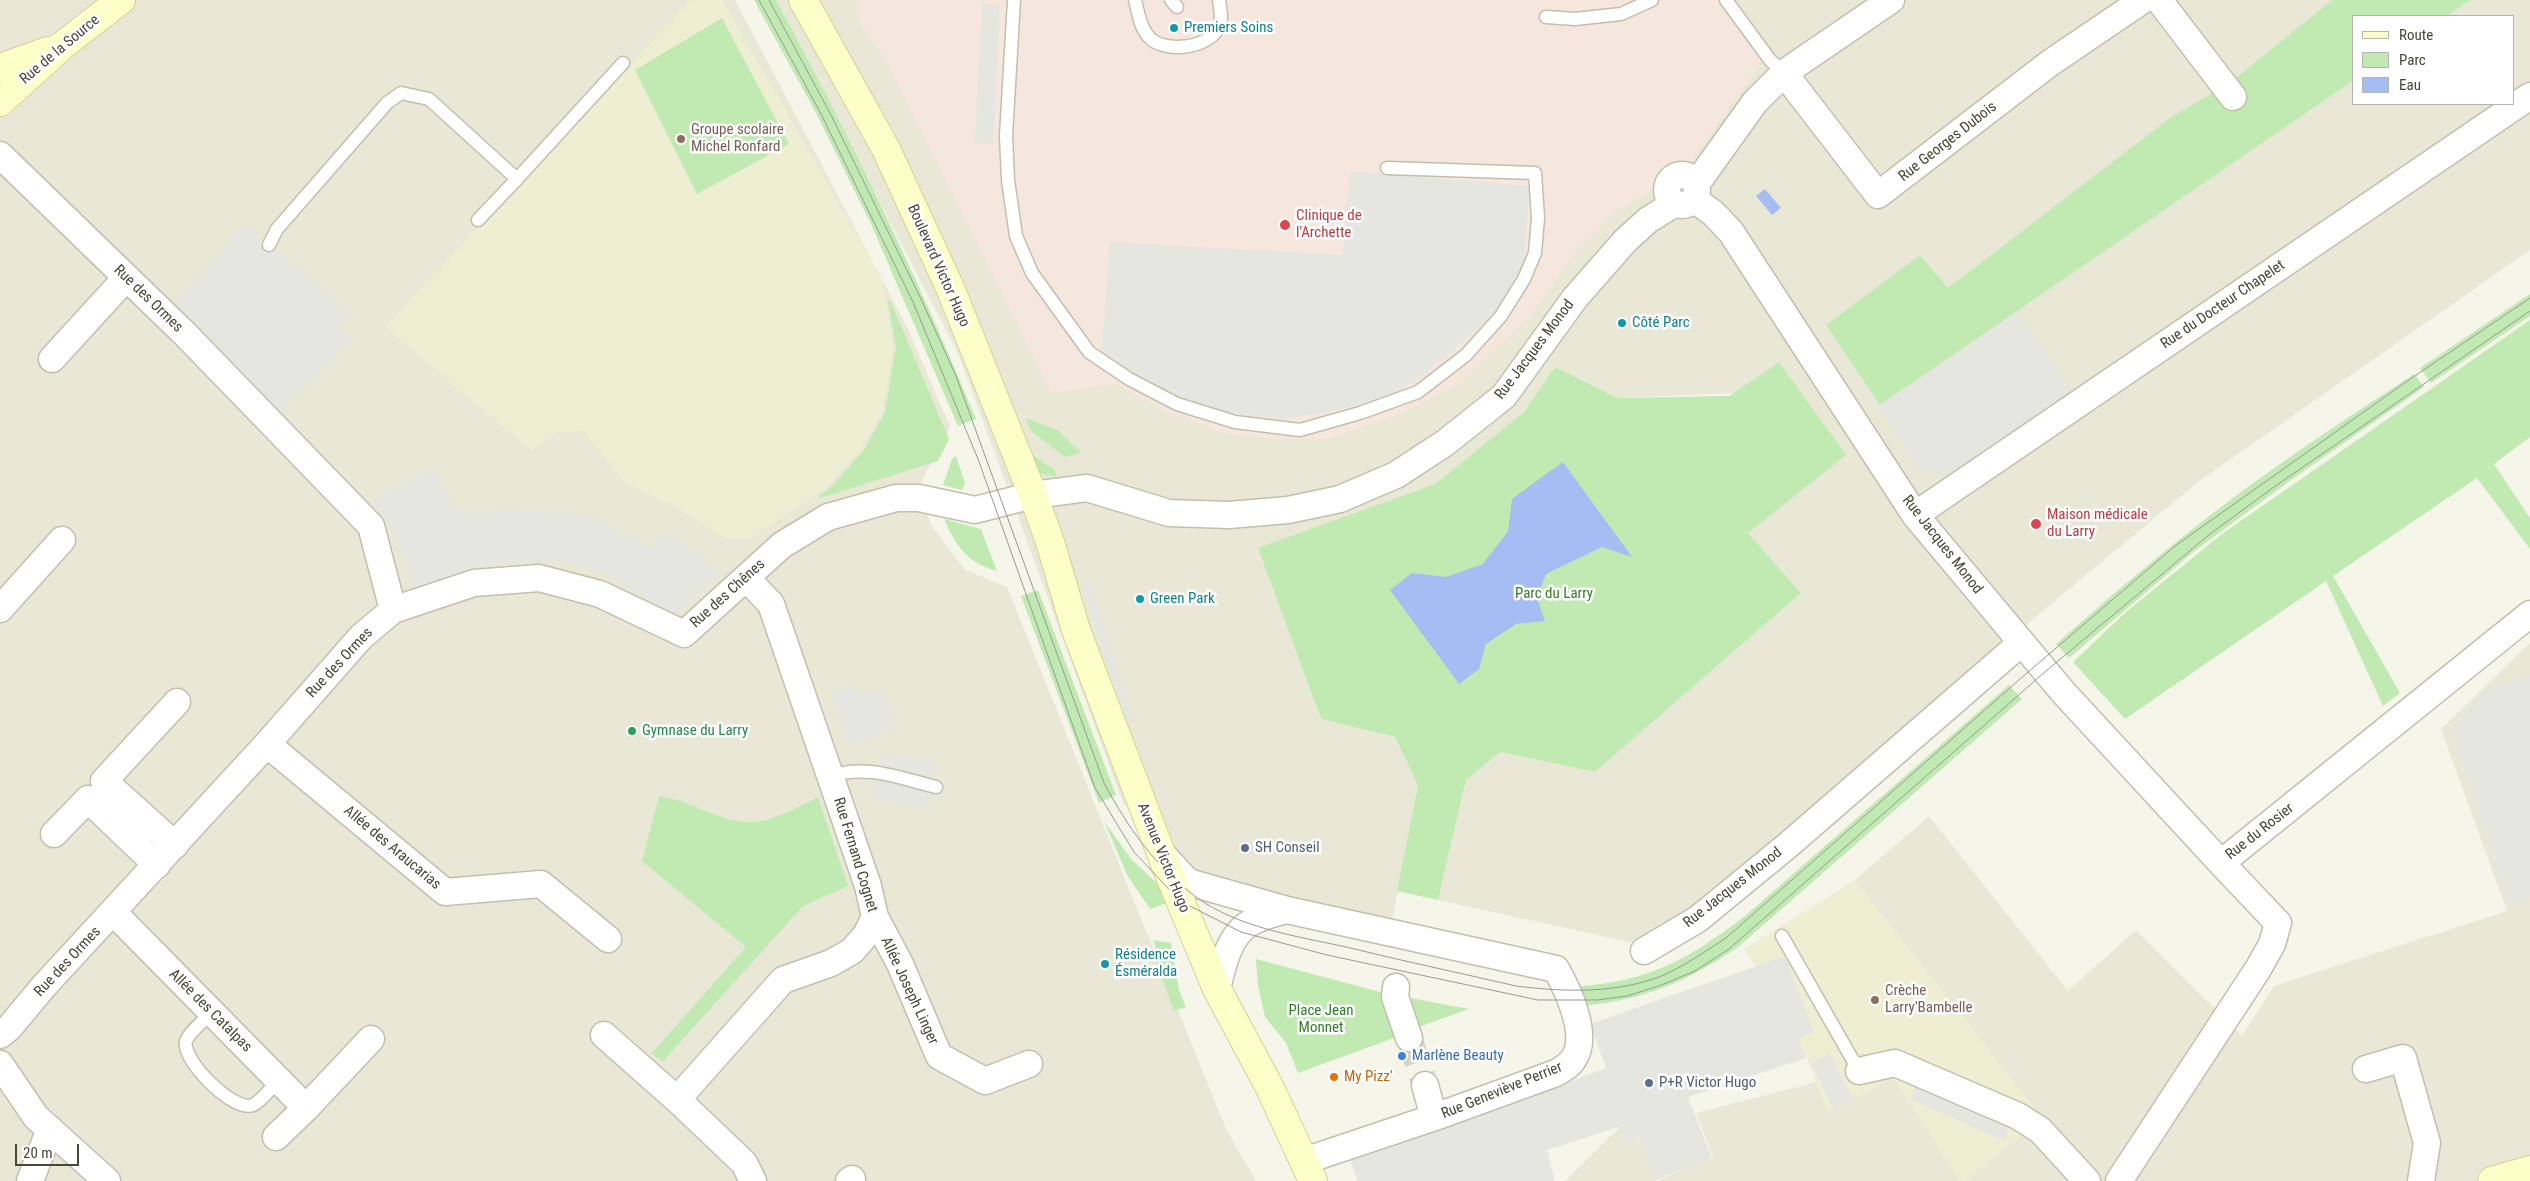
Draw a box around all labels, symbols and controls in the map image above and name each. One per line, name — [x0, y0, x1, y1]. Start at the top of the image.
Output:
street label: Rue de la Source — [16, 11, 104, 89]
legend — [2352, 15, 2515, 105]
place label: Premiers Soins — [1184, 19, 1273, 37]
marker: Premiers Soins — [1168, 22, 1180, 34]
text: Route — [2399, 26, 2433, 44]
text: Parc — [2399, 51, 2426, 69]
text: Eau — [2399, 76, 2421, 94]
street label: Rue Georges Dubois — [1895, 98, 2001, 186]
place label: Groupe scolaire Michel Ronfard — [691, 121, 784, 156]
marker: Groupe scolaire Michel Ronfard — [675, 133, 687, 145]
street label: Boulevard Victor Hugo — [903, 202, 973, 330]
place label: Clinique de l'Archette — [1296, 207, 1362, 242]
marker: Clinique de l'Archette — [1278, 218, 1292, 232]
street label: Rue du Docteur Chapelet — [2158, 257, 2288, 353]
street label: Rue des Ormes — [110, 262, 186, 336]
street label: Rue Jacques Monod — [1492, 297, 1578, 403]
place label: Côté Parc — [1632, 314, 1690, 332]
marker: Côté Parc — [1616, 317, 1628, 329]
street label: Rue Jacques Monod — [1898, 492, 1986, 598]
place label: Maison médicale du Larry — [2047, 506, 2148, 541]
marker: Maison médicale du Larry — [2029, 517, 2043, 531]
street label: Rue des Chênes — [687, 556, 769, 632]
park label: Parc du Larry — [1515, 585, 1593, 603]
place label: Green Park — [1150, 590, 1215, 608]
marker: Green Park — [1134, 593, 1146, 605]
street label: Rue des Ormes — [303, 624, 377, 702]
place label: Gymnase du Larry — [642, 722, 748, 740]
marker: Gymnase du Larry — [626, 725, 638, 737]
street label: Rue Fernand Cognet — [829, 795, 881, 915]
street label: Rue du Rosier — [2222, 800, 2298, 864]
street label: Avenue Victor Hugo — [1133, 801, 1193, 915]
street label: Allée des Araucarias — [340, 802, 444, 894]
place label: SH Conseil — [1255, 839, 1320, 857]
marker: SH Conseil — [1239, 842, 1251, 854]
street label: Rue Jacques Monod — [1680, 844, 1786, 932]
street label: Rue des Ormes — [31, 923, 105, 1001]
street label: Allée Joseph Linger — [876, 934, 942, 1048]
place label: Résidence Ésméralda — [1115, 946, 1177, 981]
marker: Résidence Ésméralda — [1099, 958, 1111, 970]
street label: Allée des Catalpas — [165, 966, 255, 1056]
place label: Crèche Larry'Bambelle — [1885, 982, 1973, 1017]
marker: Crèche Larry'Bambelle — [1869, 994, 1881, 1006]
park label: Place Jean Monnet — [1288, 1002, 1354, 1037]
place label: Marlène Beauty — [1412, 1047, 1504, 1065]
marker: Marlène Beauty — [1396, 1050, 1408, 1062]
street label: Rue Geneviève Perrier — [1439, 1059, 1565, 1123]
place label: My Pizz' — [1344, 1068, 1393, 1086]
marker: My Pizz' — [1328, 1071, 1340, 1083]
place label: P+R Victor Hugo — [1659, 1074, 1756, 1092]
marker: P+R Victor Hugo — [1643, 1077, 1655, 1089]
scale bar — [18, 1134, 81, 1166]
text: 20 m — [23, 1144, 53, 1162]

